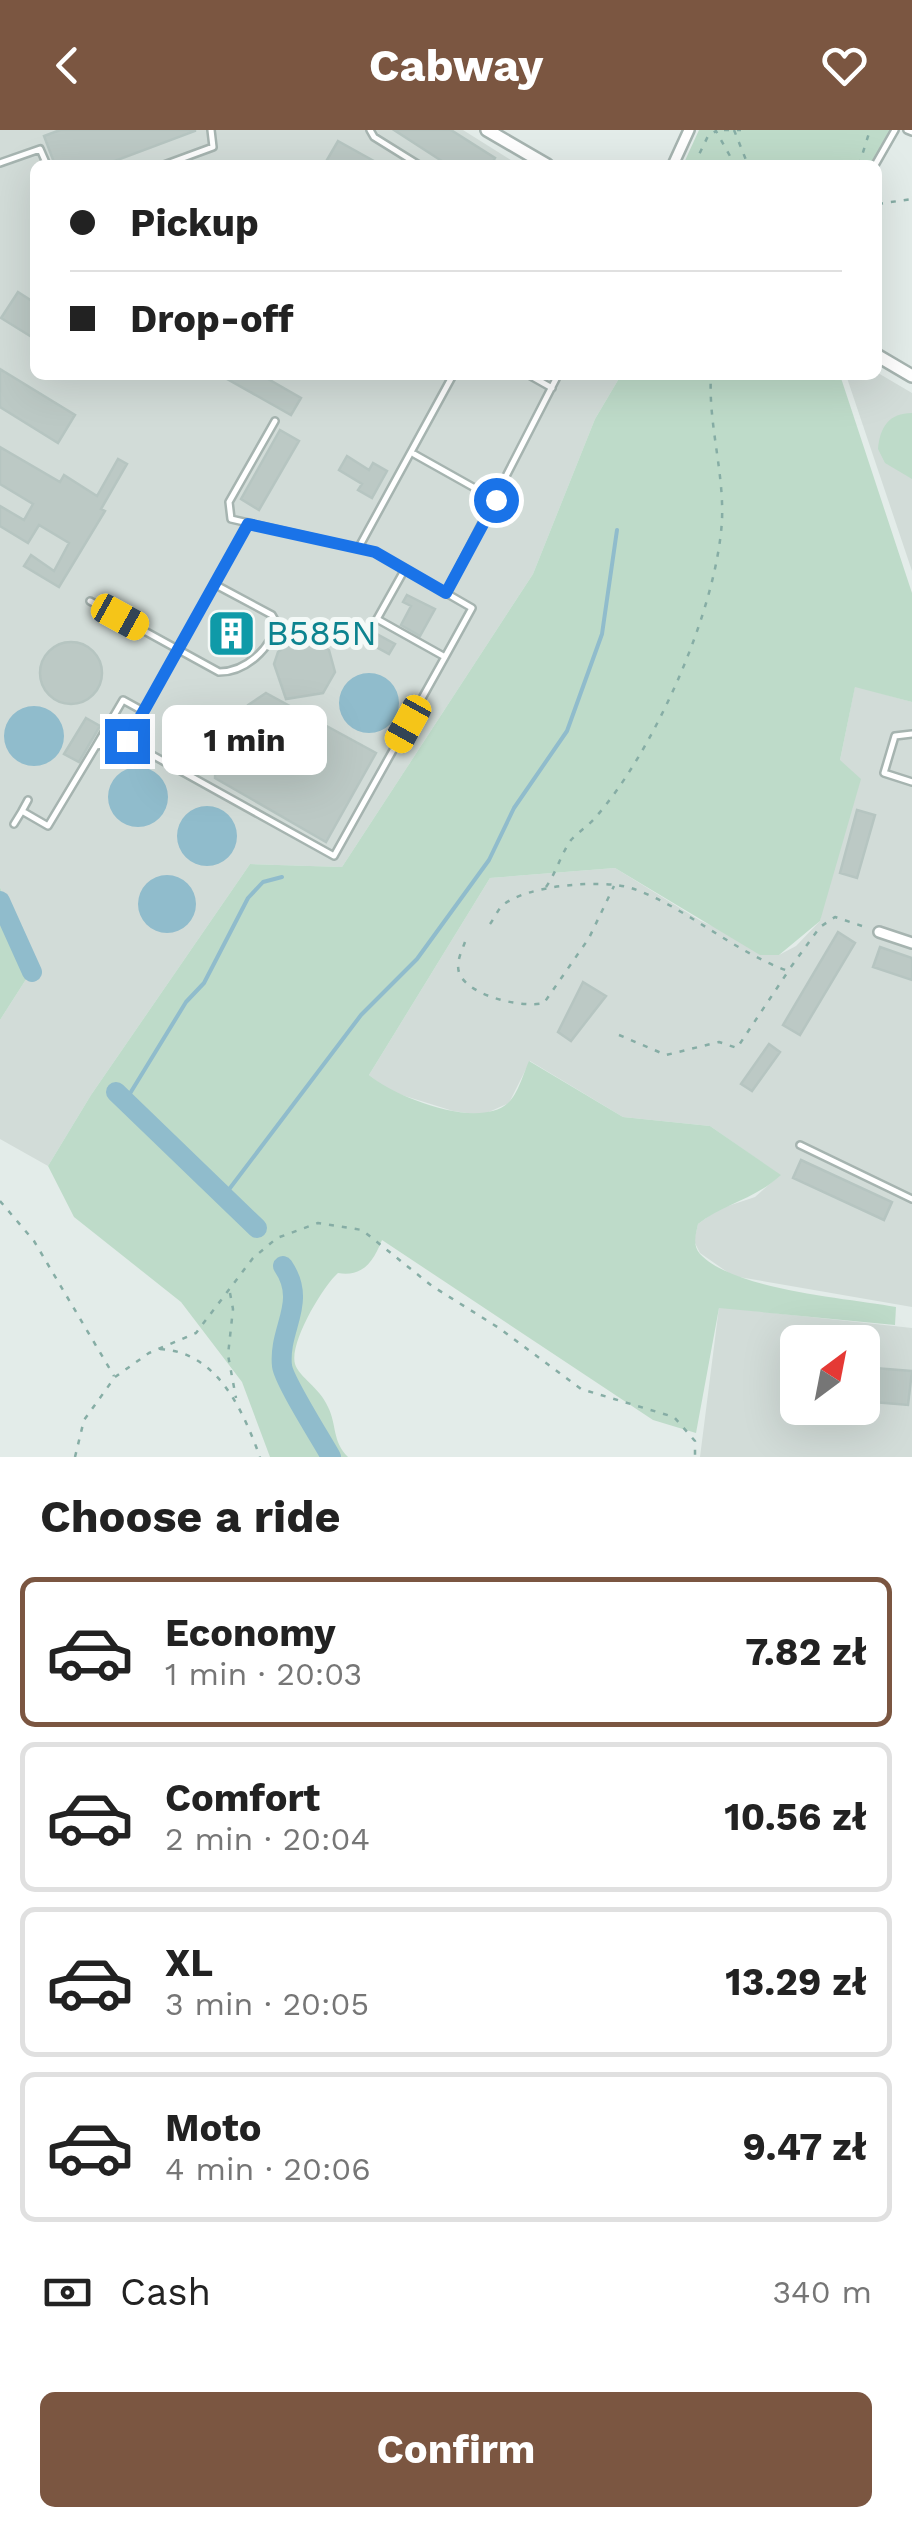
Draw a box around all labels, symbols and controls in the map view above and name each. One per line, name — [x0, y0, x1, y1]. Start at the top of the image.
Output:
icon: back — [40, 38, 95, 93]
icon: heart — [817, 38, 872, 93]
text: Cabway — [369, 39, 543, 92]
text: Pickup — [130, 201, 259, 245]
text: Drop-off — [130, 297, 294, 341]
route start — [474, 478, 519, 523]
car — [86, 589, 154, 645]
building icon: B585N — [205, 607, 257, 659]
place label: B585N — [266, 612, 377, 654]
car — [380, 690, 436, 758]
callout: 1 min — [162, 706, 327, 776]
route end — [105, 719, 150, 764]
text: 1 min — [203, 721, 286, 759]
north arrow — [780, 1325, 880, 1425]
map controls — [780, 1325, 880, 1425]
text: Choose a ride — [40, 1490, 340, 1543]
icon: car — [45, 1607, 135, 1697]
text: Economy — [165, 1611, 336, 1655]
text: 7.82 zł — [745, 1630, 867, 1674]
text: 1 min · 20:03 — [165, 1655, 362, 1693]
icon: car — [45, 1772, 135, 1862]
text: Comfort — [165, 1776, 320, 1820]
text: 10.56 zł — [724, 1795, 867, 1839]
text: 2 min · 20:04 — [165, 1820, 370, 1858]
icon: car — [45, 1937, 135, 2027]
text: XL — [165, 1941, 213, 1985]
text: 13.29 zł — [725, 1960, 867, 2004]
text: 3 min · 20:05 — [165, 1985, 369, 2023]
icon: car — [45, 2102, 135, 2192]
text: Moto — [165, 2106, 261, 2150]
text: 9.47 zł — [742, 2125, 867, 2169]
text: 4 min · 20:06 — [165, 2150, 371, 2188]
icon: cash — [40, 2265, 95, 2320]
text: Cash — [120, 2270, 211, 2314]
text: 340 m — [772, 2273, 872, 2311]
button: Confirm — [40, 2392, 872, 2507]

